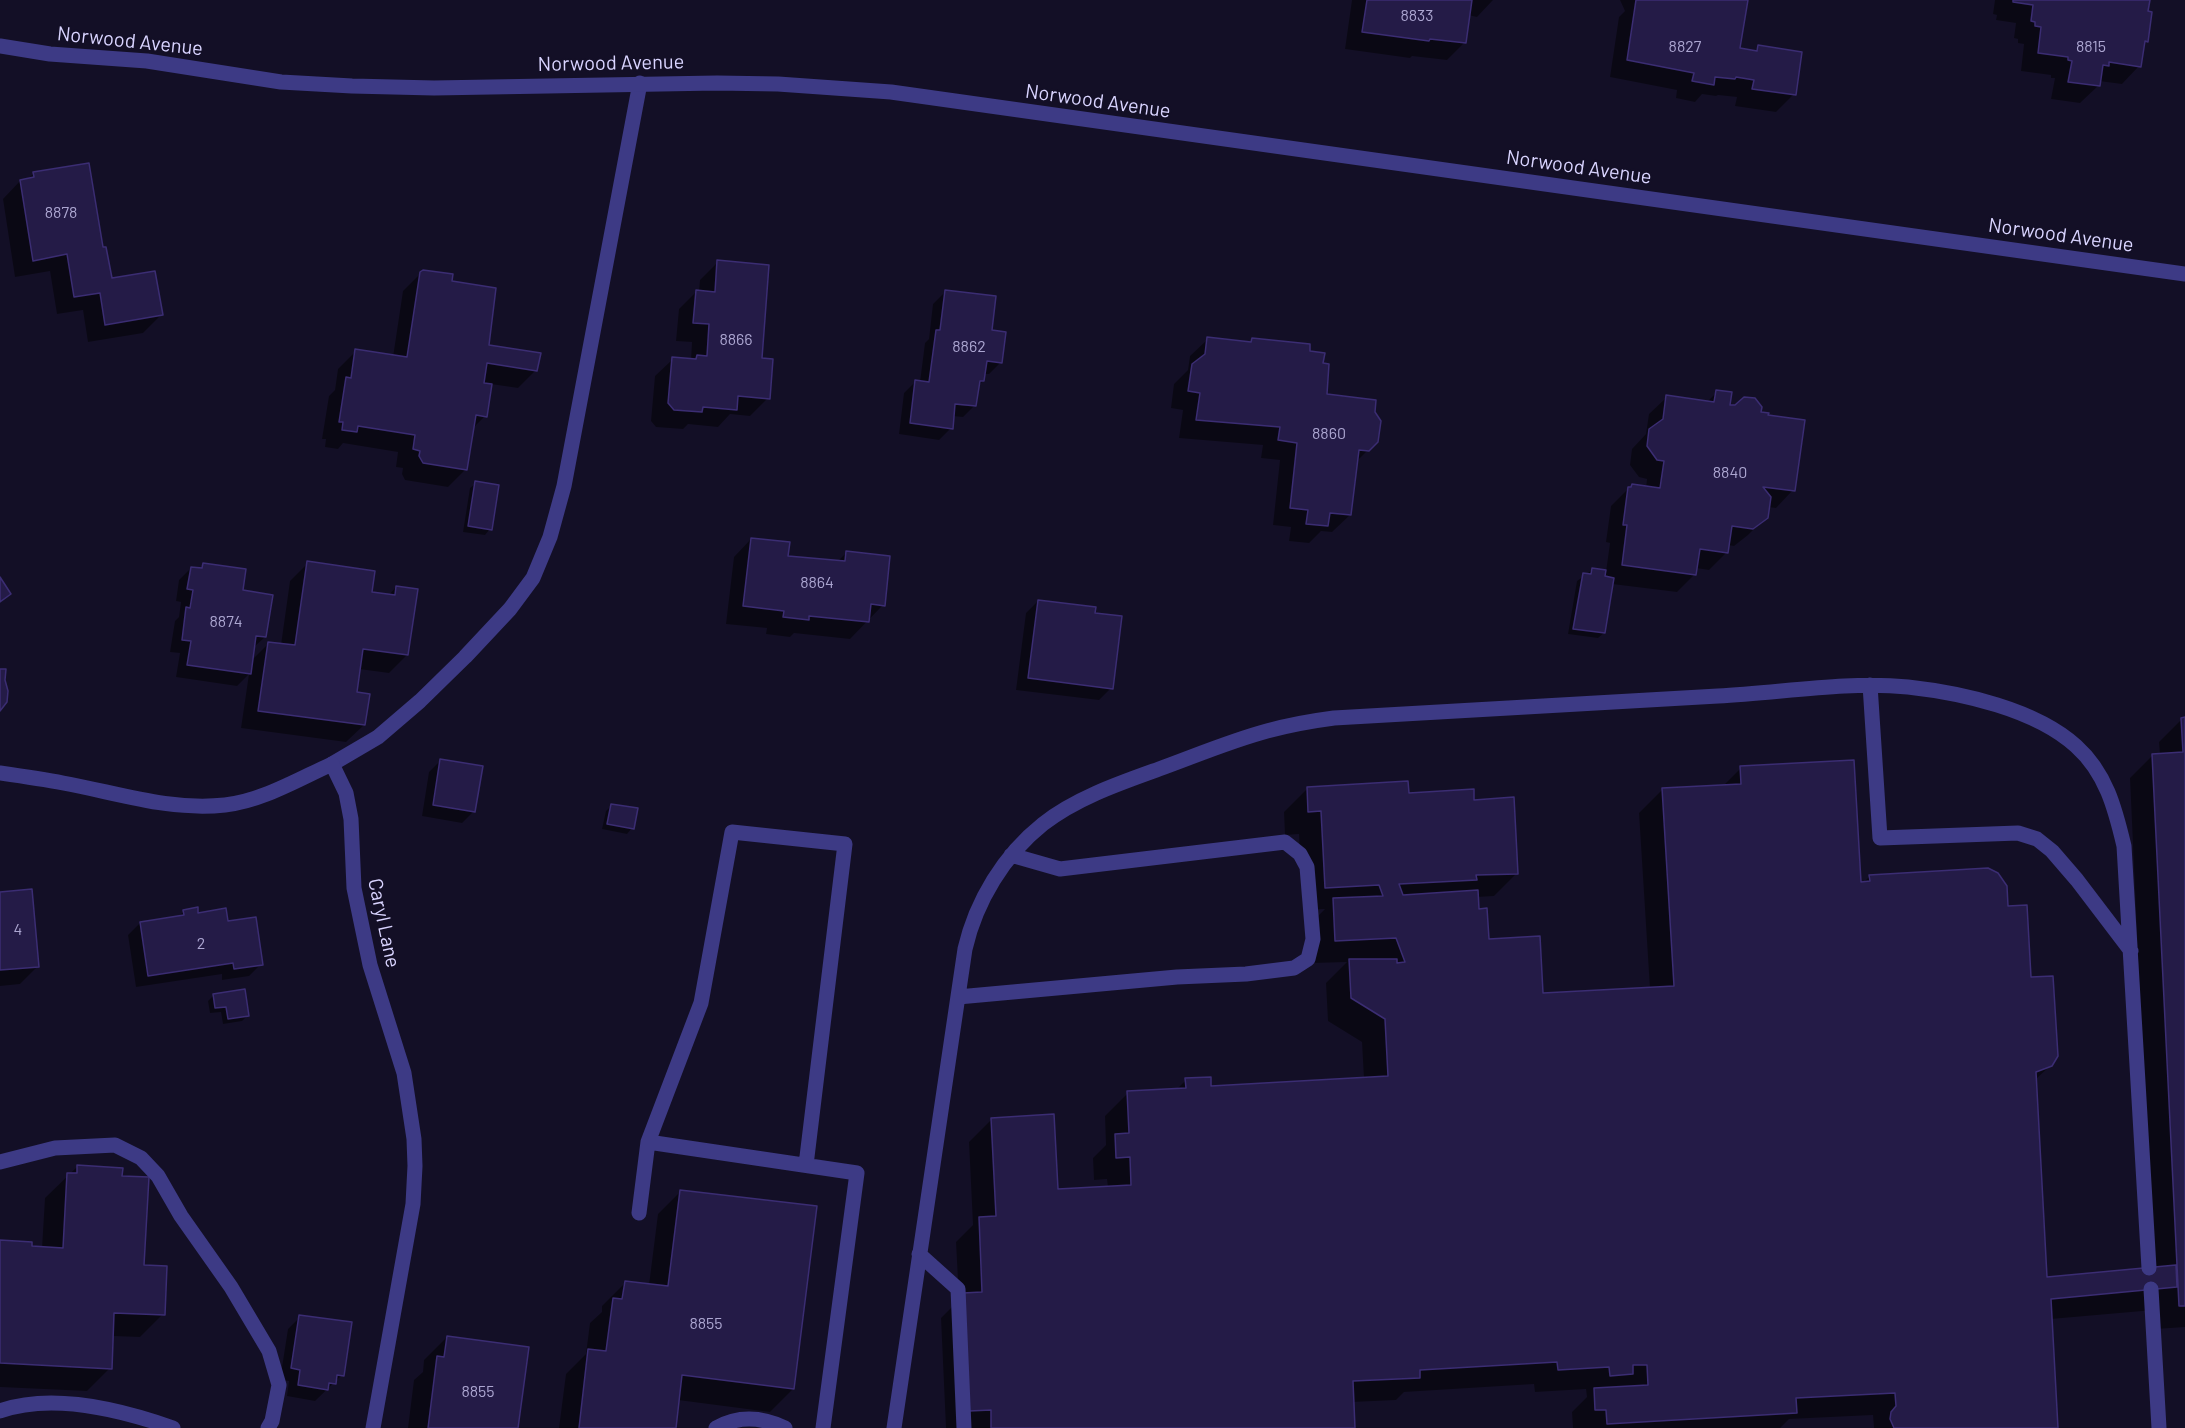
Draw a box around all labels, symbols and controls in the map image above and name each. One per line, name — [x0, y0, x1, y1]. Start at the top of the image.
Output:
house number: 8833 — [1400, 6, 1434, 26]
street label: Norwood Avenue — [56, 21, 204, 61]
house number: 8827 — [1669, 37, 1701, 57]
house number: 8815 — [2076, 37, 2106, 57]
street label: Norwood Avenue — [537, 50, 685, 76]
street label: Norwood Avenue — [1024, 79, 1172, 123]
street label: Norwood Avenue — [1505, 145, 1653, 189]
house number: 8878 — [45, 203, 77, 223]
street label: Norwood Avenue — [1987, 213, 2135, 257]
house number: 8866 — [719, 330, 753, 350]
house number: 8862 — [952, 337, 986, 357]
house number: 8860 — [1312, 424, 1346, 444]
house number: 8840 — [1713, 463, 1747, 483]
house number: 8864 — [800, 573, 834, 593]
house number: 8874 — [209, 612, 243, 632]
street label: Caryl Lane — [363, 876, 405, 970]
house number: 4 — [14, 920, 22, 940]
house number: 2 — [197, 934, 205, 954]
house number: 8855 — [689, 1314, 723, 1334]
house number: 8855 — [461, 1382, 495, 1402]

